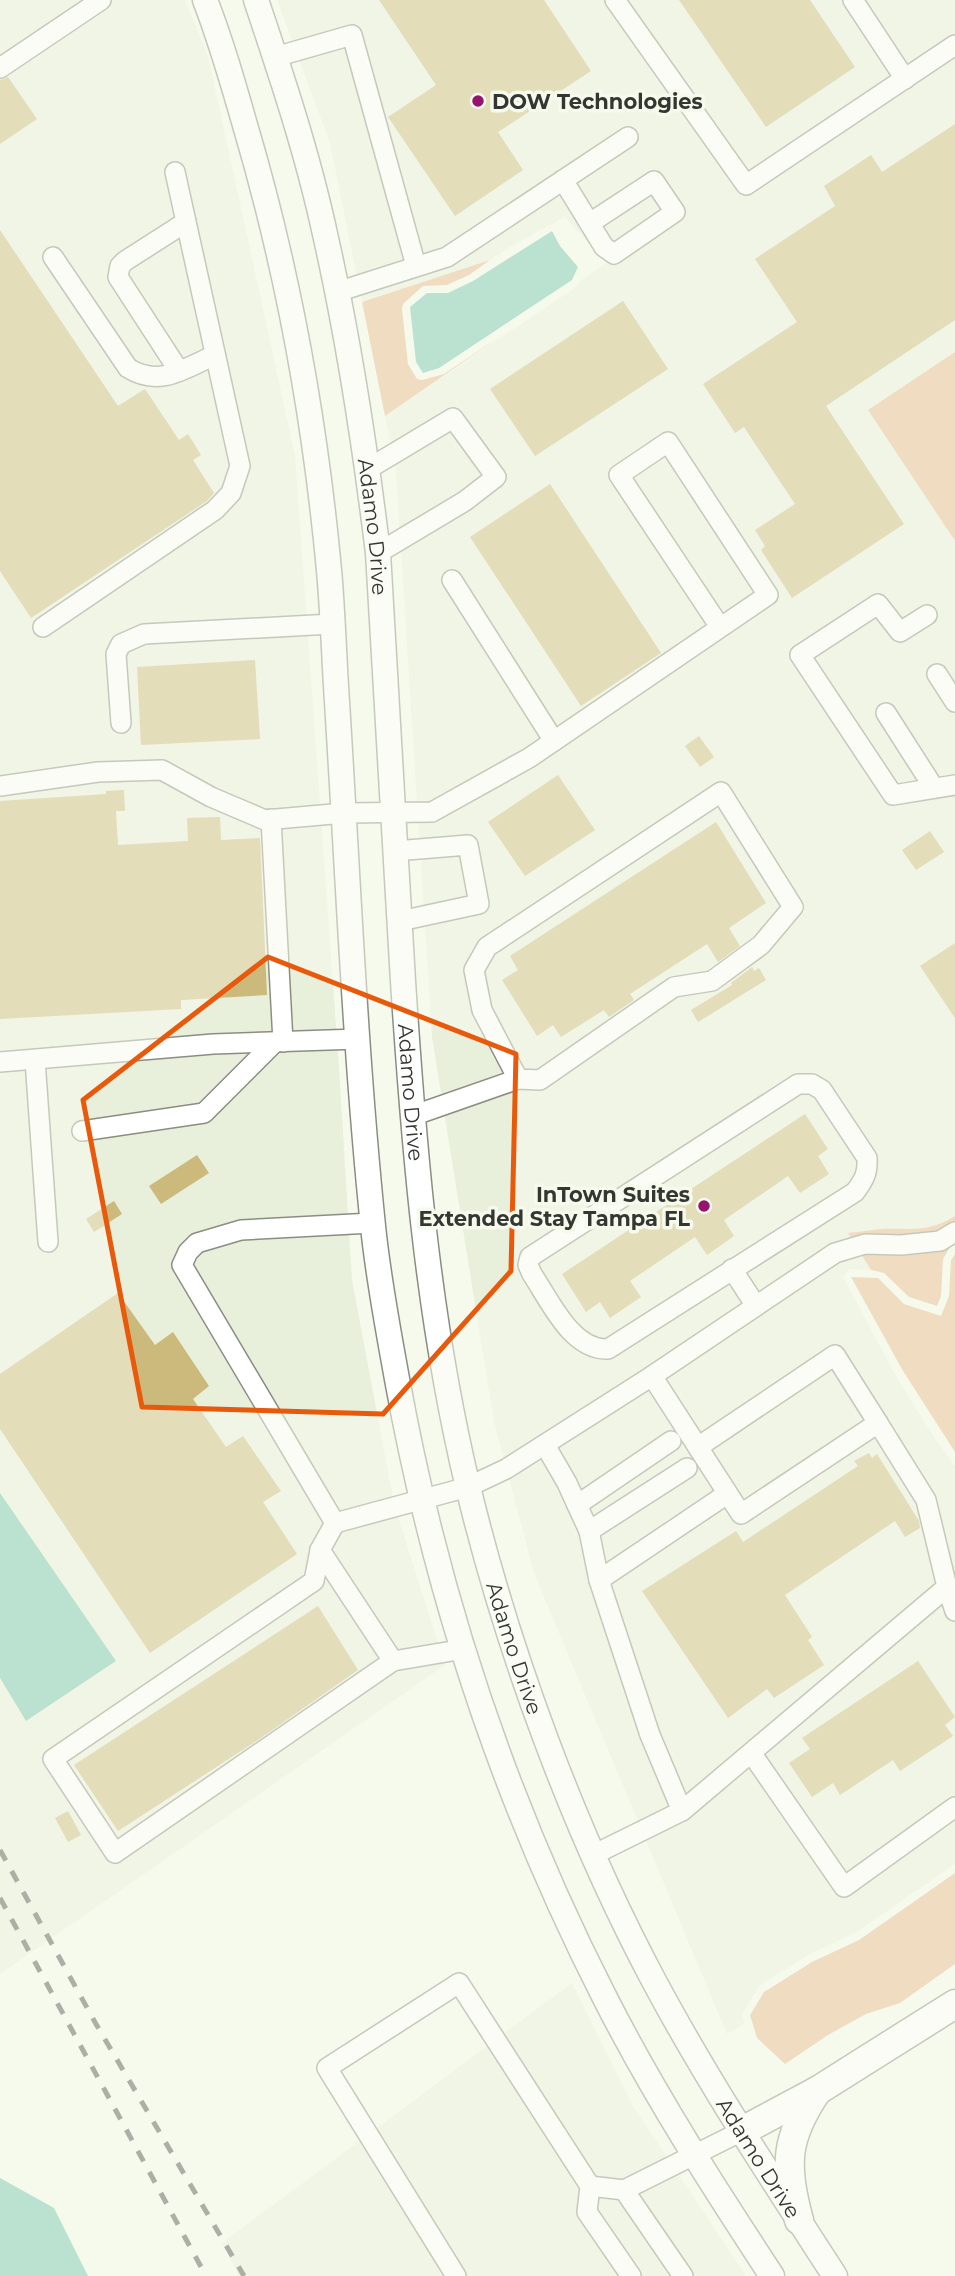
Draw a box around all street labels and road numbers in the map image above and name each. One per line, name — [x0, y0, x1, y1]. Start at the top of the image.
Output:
street label: Adamo Drive — [353, 457, 393, 596]
street label: Adamo Drive — [393, 1023, 429, 1162]
street label: Adamo Drive — [482, 1579, 548, 1718]
street label: Adamo Drive — [712, 2093, 806, 2223]

